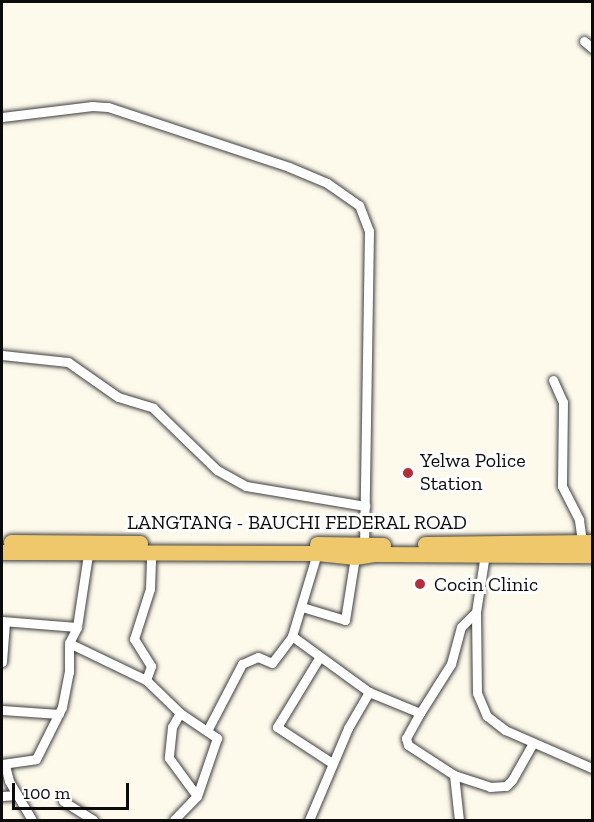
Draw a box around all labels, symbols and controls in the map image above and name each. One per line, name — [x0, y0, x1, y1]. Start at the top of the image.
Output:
place label: Yelwa Police Station — [420, 449, 526, 496]
marker: Yelwa Police Station — [401, 466, 415, 480]
street label: LANGTANG - BAUCHI FEDERAL ROAD — [127, 510, 467, 534]
place label: Cocin Clinic — [434, 572, 538, 596]
marker: Cocin Clinic — [411, 575, 429, 593]
scale bar — [15, 771, 132, 809]
text: 100 m — [23, 782, 70, 804]

